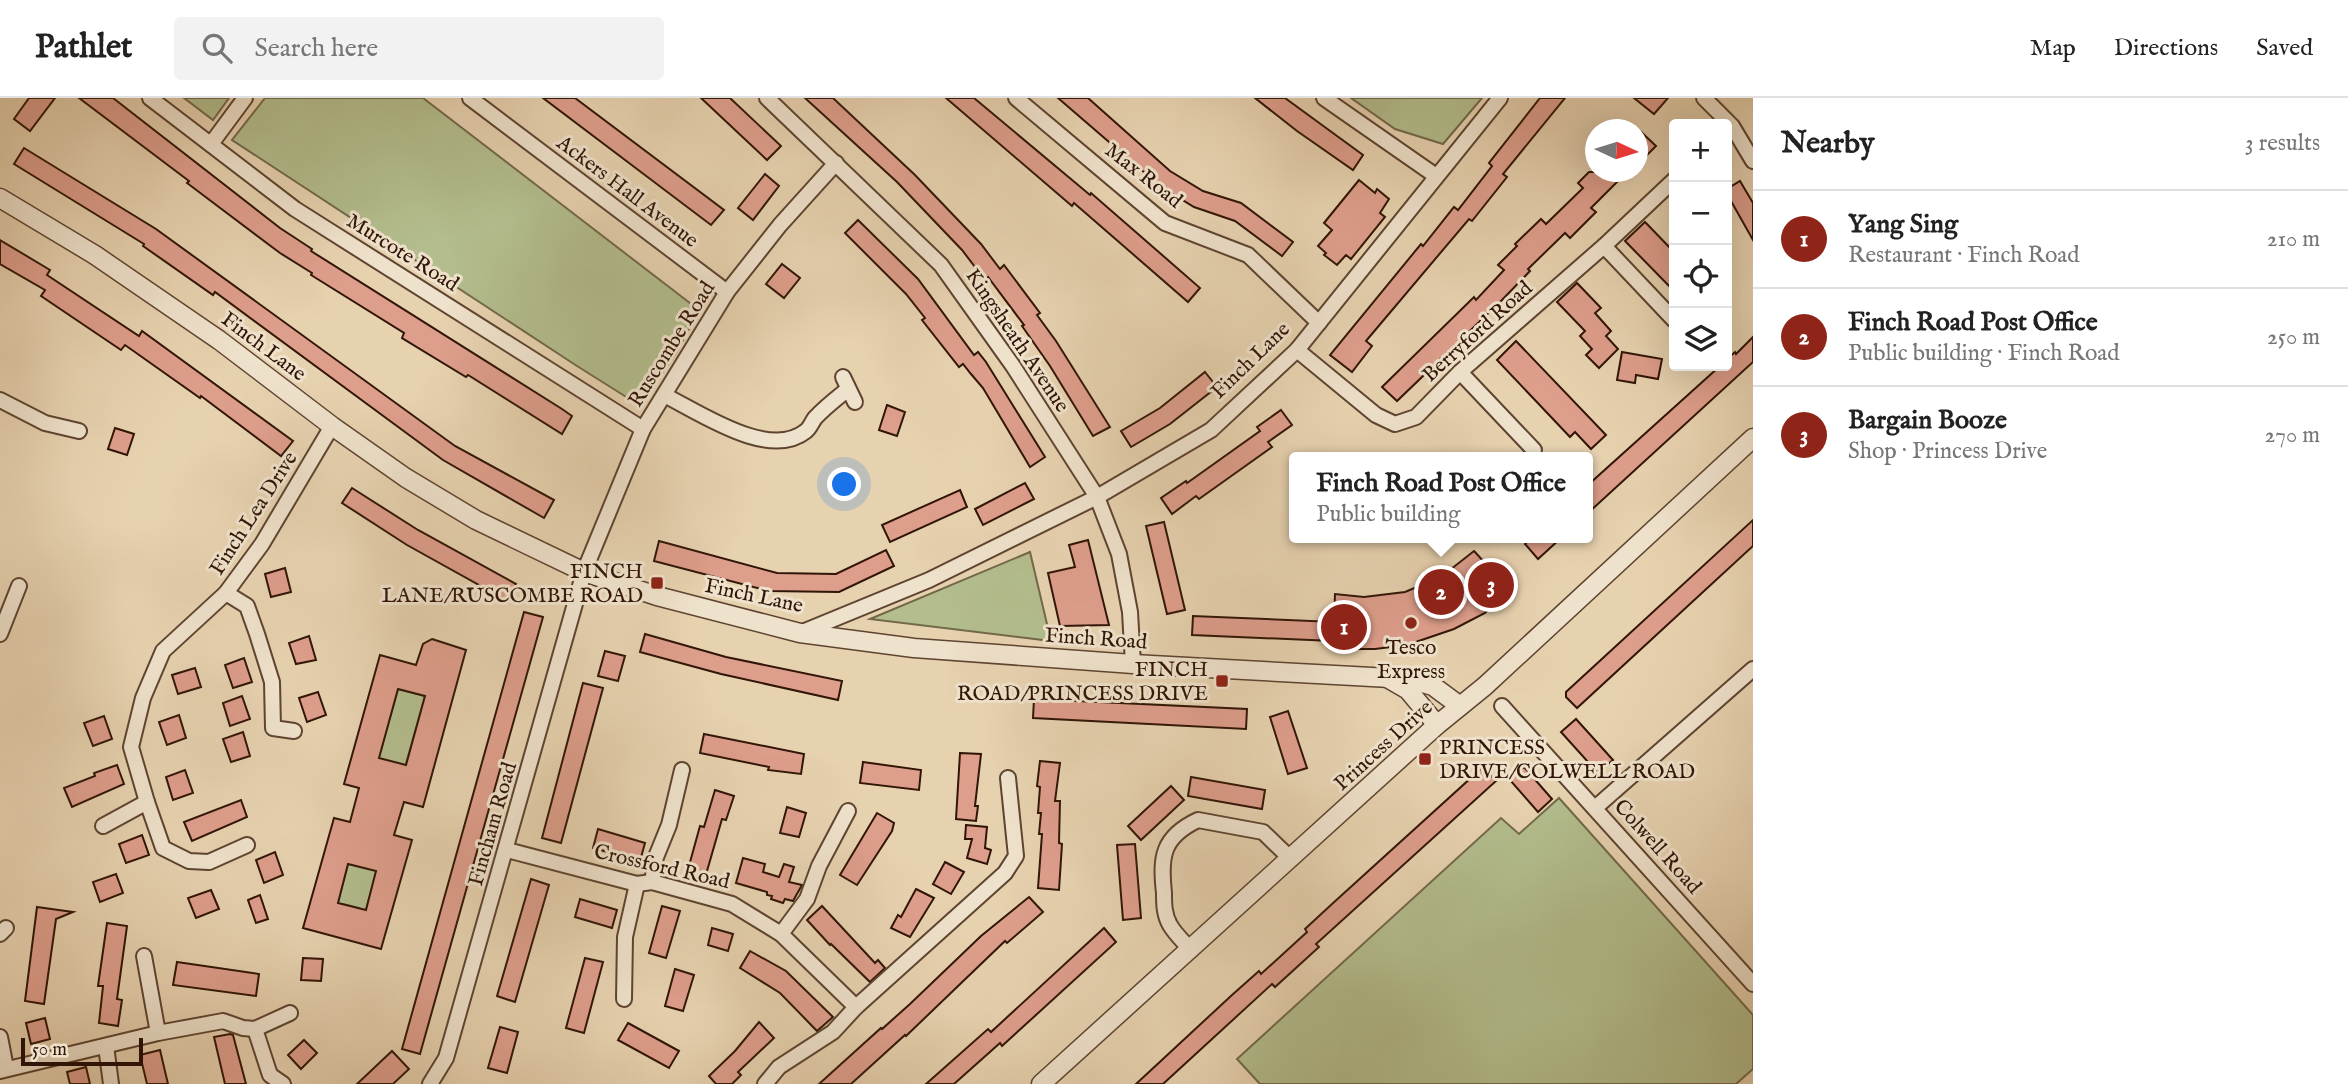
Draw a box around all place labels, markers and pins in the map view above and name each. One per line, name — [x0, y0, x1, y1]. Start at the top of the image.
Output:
place label: FINCH LANE/RUSCOMBE ROAD — [382, 559, 643, 610]
pin: 3 — [1468, 559, 1514, 611]
pin: 2 — [1418, 566, 1464, 618]
marker: FINCH LANE/RUSCOMBE ROAD — [649, 575, 665, 591]
pin: 1 — [1321, 601, 1367, 653]
marker: Tesco Express — [1403, 615, 1419, 631]
place label: Tesco Express — [1377, 635, 1445, 686]
place label: FINCH ROAD/PRINCESS DRIVE — [957, 657, 1208, 708]
marker: FINCH ROAD/PRINCESS DRIVE — [1214, 673, 1230, 689]
place label: PRINCESS DRIVE/COLWELL ROAD — [1439, 735, 1695, 786]
marker: PRINCESS DRIVE/COLWELL ROAD — [1417, 751, 1433, 767]

